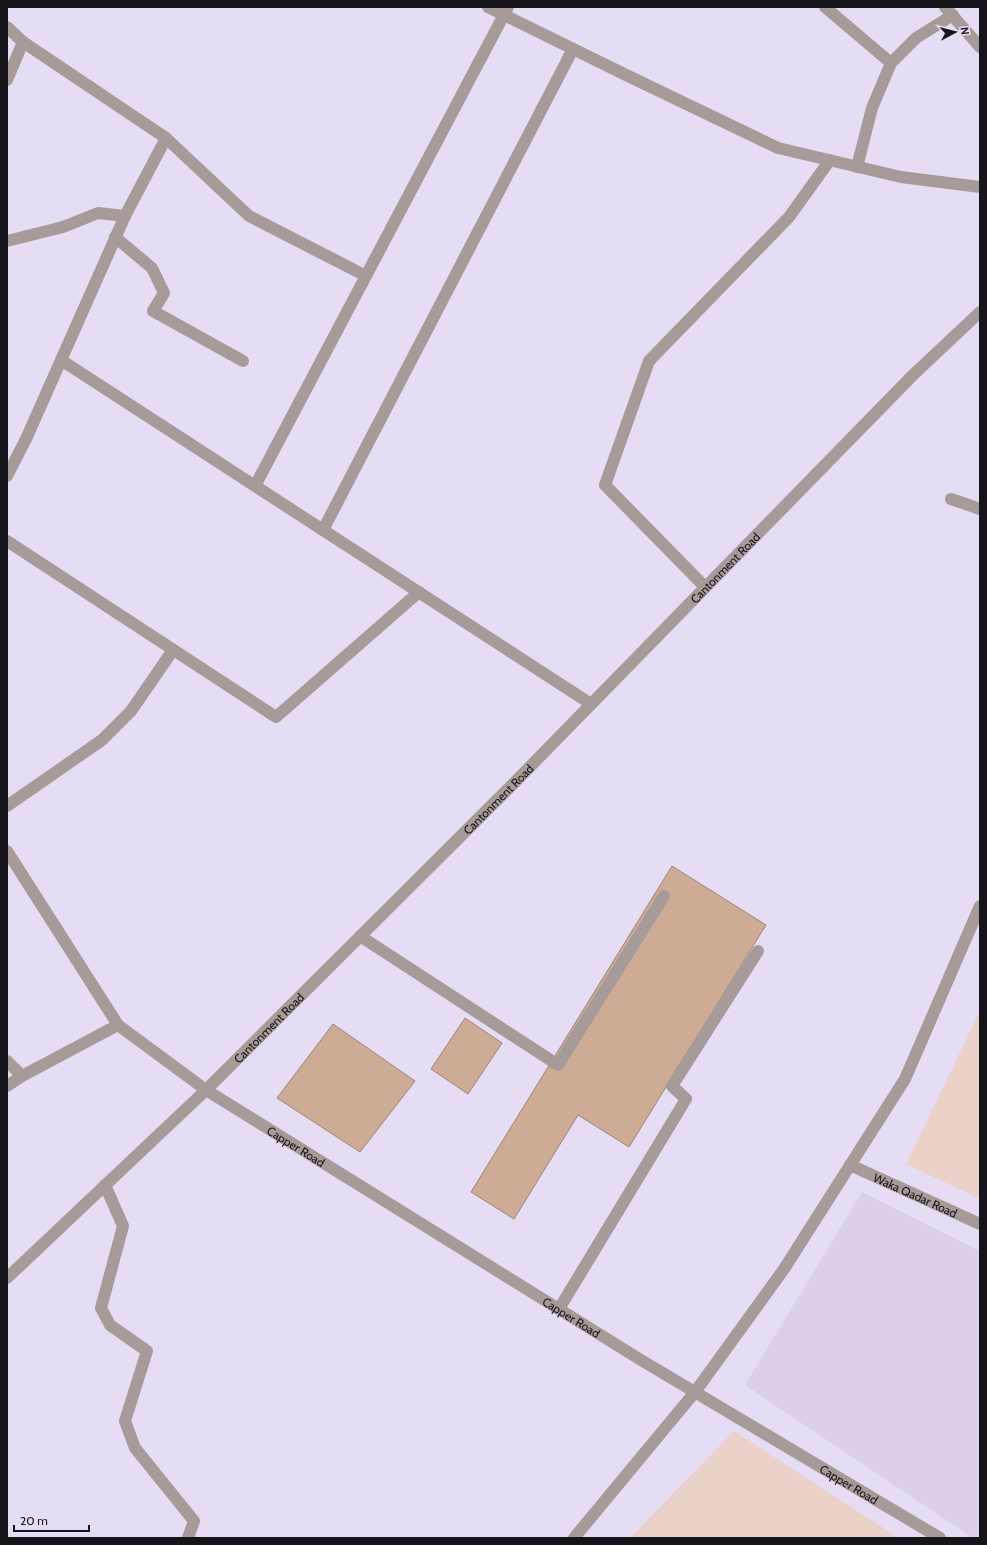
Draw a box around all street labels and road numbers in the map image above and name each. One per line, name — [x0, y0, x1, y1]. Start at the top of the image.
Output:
street label: Cantonment Road — [687, 529, 763, 606]
street label: Cantonment Road — [460, 761, 536, 837]
street label: Cantonment Road — [230, 989, 307, 1066]
street label: Capper Road — [265, 1122, 328, 1170]
street label: Waka Qadar Road — [871, 1169, 960, 1220]
street label: Capper Road — [540, 1293, 603, 1340]
street label: Capper Road — [817, 1461, 881, 1507]

